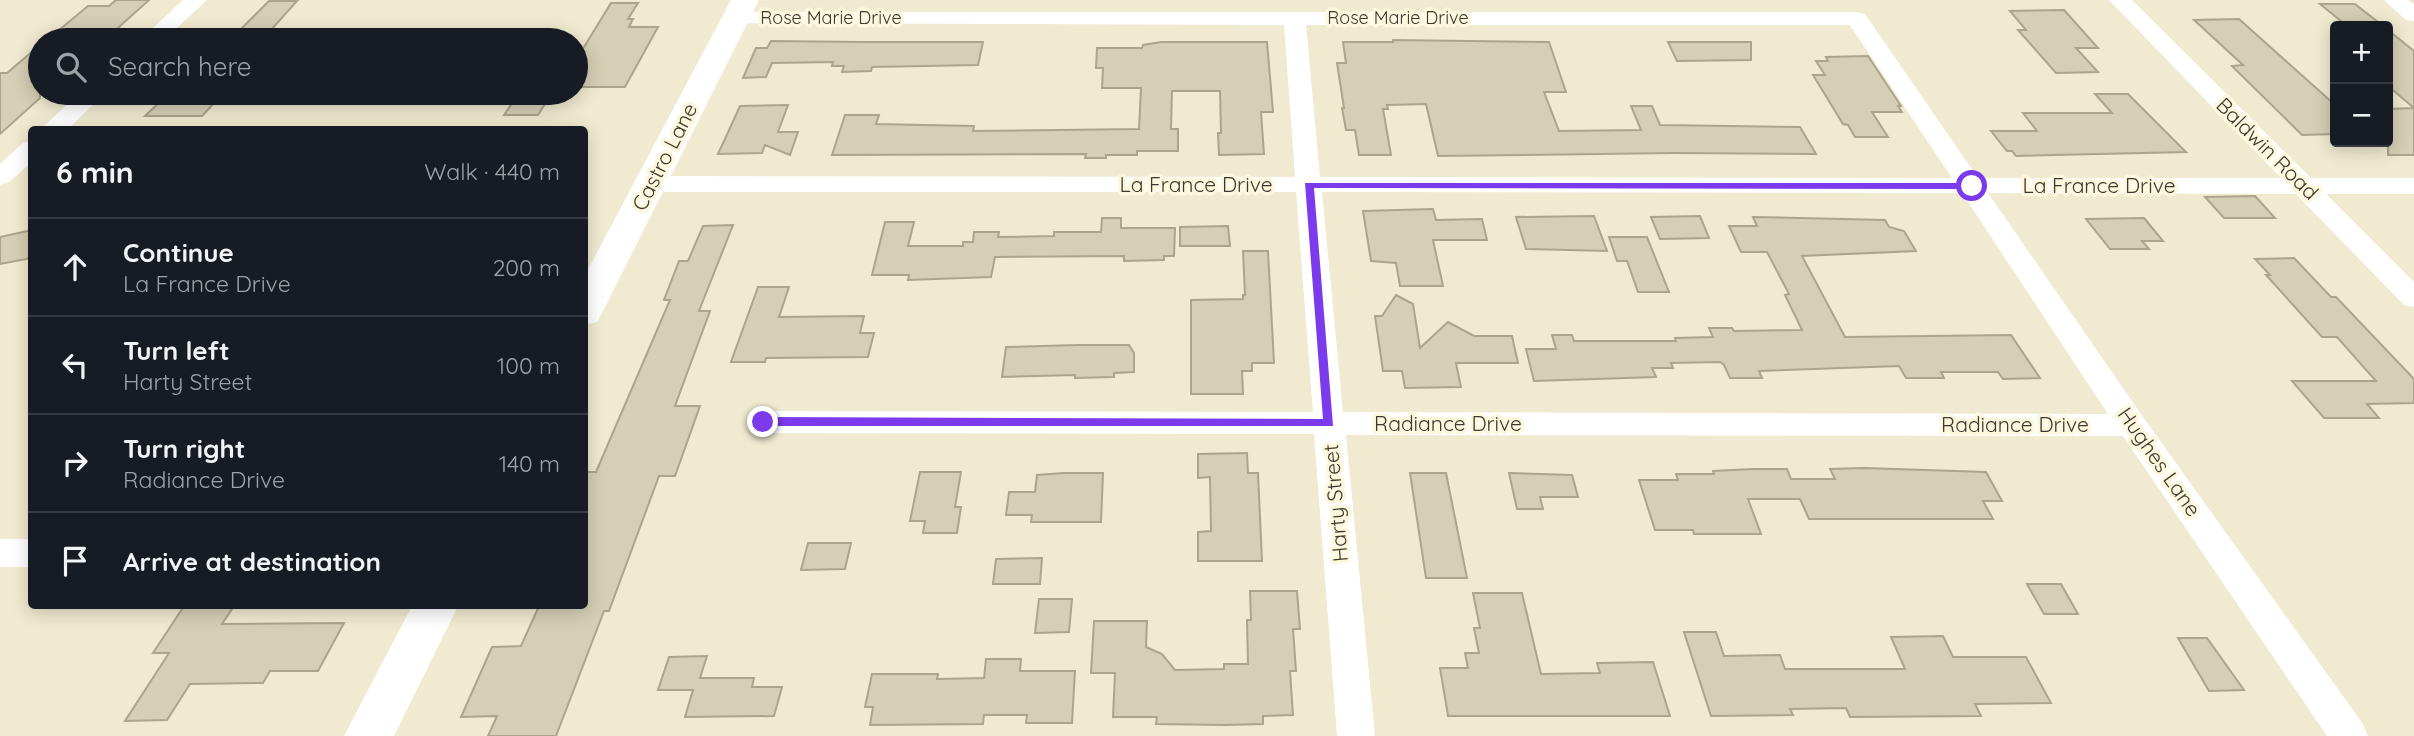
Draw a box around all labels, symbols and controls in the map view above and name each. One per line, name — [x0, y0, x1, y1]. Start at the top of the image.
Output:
street label: Rose Marie Drive — [760, 6, 902, 29]
street label: Rose Marie Drive — [1327, 6, 1469, 29]
map controls — [2330, 21, 2393, 147]
button: + — [2330, 21, 2393, 84]
search box — [28, 28, 588, 105]
icon: search — [52, 48, 90, 86]
text: Search here — [108, 50, 252, 83]
button: − — [2330, 84, 2393, 147]
street label: Baldwin Road — [2211, 92, 2324, 205]
street label: Castro Lane — [626, 98, 702, 215]
text: 6 min — [56, 153, 134, 191]
text: Walk · 440 m — [424, 157, 560, 186]
route start — [1956, 170, 1987, 201]
street label: La France Drive — [1119, 171, 1273, 197]
street label: La France Drive — [2022, 172, 2176, 198]
text: Continue — [123, 236, 234, 269]
icon: ahead — [56, 248, 94, 286]
text: 200 m — [493, 253, 560, 282]
text: La France Drive — [123, 269, 291, 298]
text: Turn left — [123, 334, 230, 367]
icon: left — [56, 346, 94, 384]
text: 100 m — [497, 351, 560, 380]
text: Harty Street — [123, 367, 252, 396]
street label: Hughes Lane — [2113, 402, 2207, 521]
route end — [747, 406, 778, 437]
street label: Radiance Drive — [1374, 410, 1522, 436]
street label: Radiance Drive — [1941, 411, 2089, 437]
text: Turn right — [123, 432, 245, 465]
street label: Harty Street — [1317, 443, 1353, 563]
icon: right — [56, 444, 94, 482]
text: 140 m — [499, 449, 560, 478]
text: Radiance Drive — [123, 465, 285, 494]
icon: arrive — [56, 542, 94, 580]
text: Arrive at destination — [123, 545, 381, 578]

